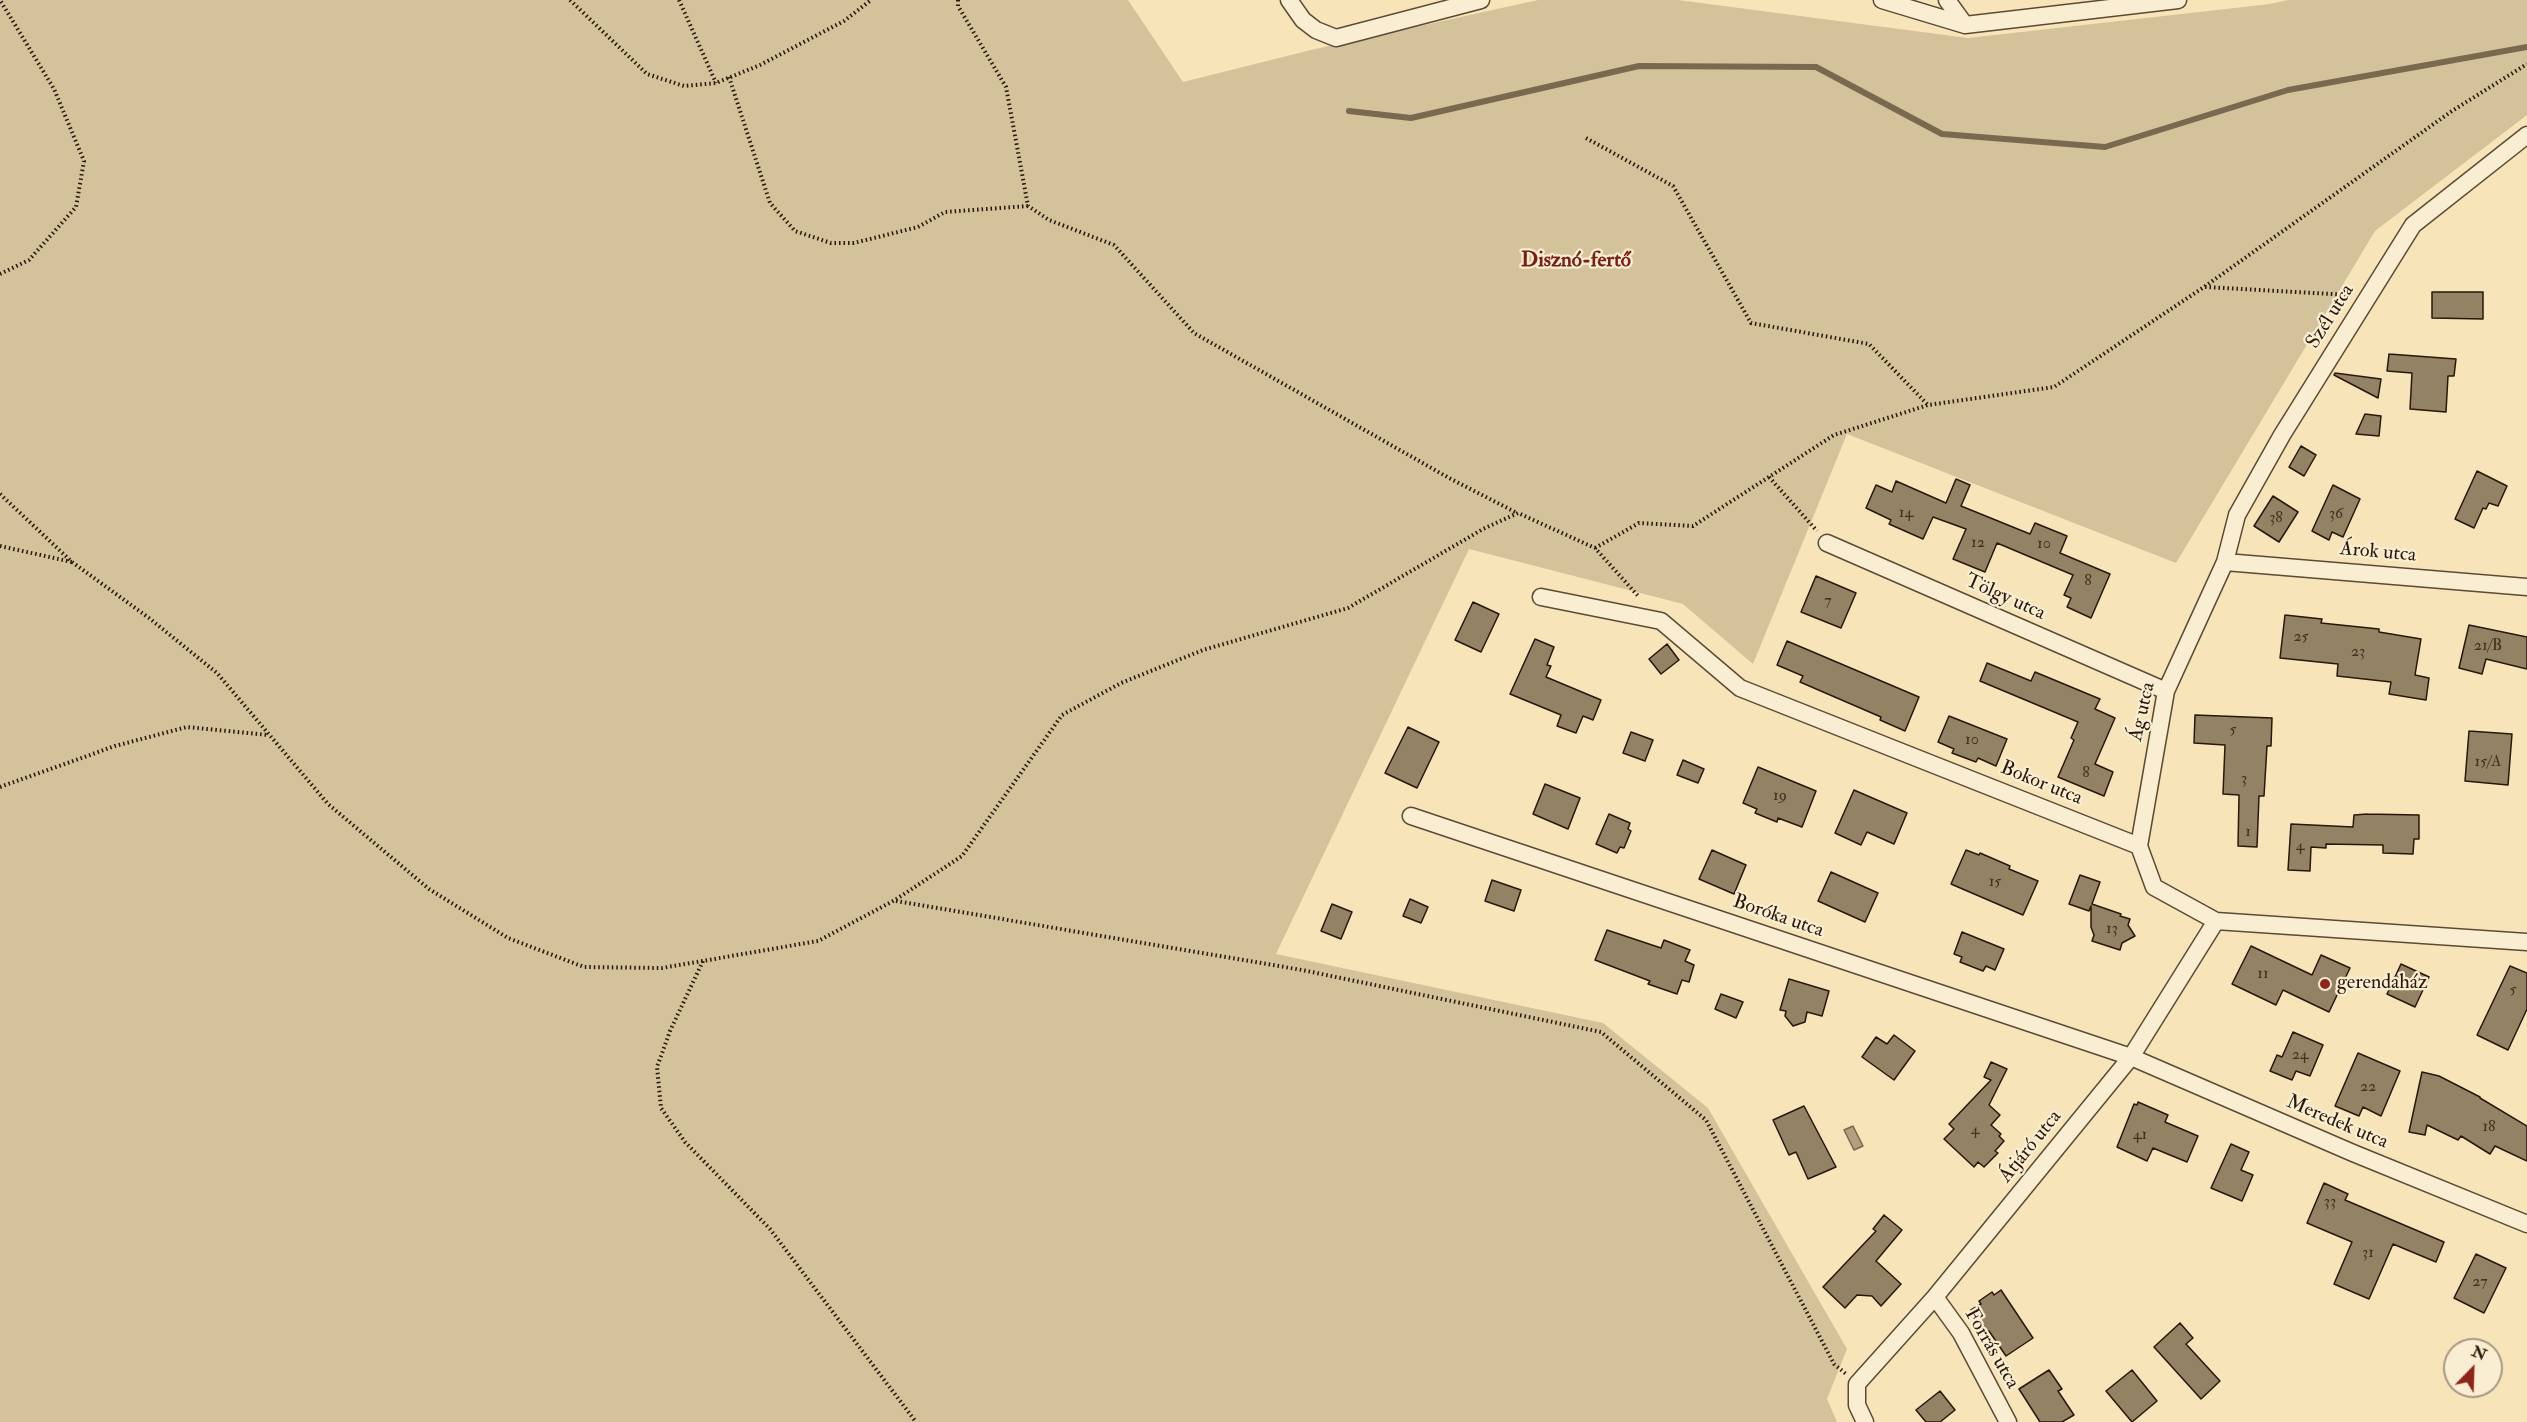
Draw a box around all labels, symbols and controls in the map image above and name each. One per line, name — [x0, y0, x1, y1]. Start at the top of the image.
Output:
district label: Disznó-fertő — [1521, 248, 1631, 274]
street label: Szél utca — [2302, 280, 2360, 354]
house number: 14 — [1899, 504, 1913, 524]
house number: 36 — [2329, 505, 2343, 525]
house number: 38 — [2269, 509, 2283, 529]
house number: 12 — [1971, 534, 1985, 554]
house number: 10 — [2037, 535, 2051, 555]
street label: Árok utca — [2339, 538, 2417, 568]
street label: Tölgy utca — [1961, 570, 2049, 626]
house number: 8 — [2084, 572, 2092, 592]
house number: 7 — [1824, 592, 1832, 612]
house number: 25 — [2293, 628, 2309, 648]
house number: 21/B — [2474, 637, 2502, 657]
house number: 23 — [2351, 643, 2365, 663]
street label: Ág utca — [2125, 680, 2161, 744]
house number: 5 — [2229, 721, 2237, 741]
house number: 10 — [1965, 731, 1979, 751]
house number: 15/A — [2475, 753, 2501, 773]
street label: Bokor utca — [1997, 757, 2085, 811]
house number: 8 — [2082, 764, 2090, 784]
house number: 3 — [2241, 770, 2247, 790]
house number: 19 — [1773, 787, 1787, 807]
house number: 1 — [2245, 823, 2251, 843]
house number: 4 — [2296, 837, 2304, 857]
house number: 15 — [1989, 873, 2001, 893]
street label: Boróka utca — [1729, 890, 1827, 944]
house number: 13 — [2106, 920, 2118, 940]
house number: 11 — [2257, 965, 2269, 985]
place label: gerendaház — [2337, 972, 2428, 996]
marker: gerendaház — [2318, 977, 2332, 991]
house number: 5 — [2509, 981, 2517, 1001]
house number: 24 — [2292, 1046, 2308, 1066]
house number: 22 — [2360, 1078, 2376, 1098]
street label: Meredek utca — [2283, 1091, 2391, 1155]
street label: Átjáró utca — [1995, 1106, 2067, 1188]
house number: 18 — [2482, 1118, 2496, 1138]
house number: 4 — [1971, 1121, 1979, 1141]
house number: 41 — [2133, 1126, 2147, 1146]
house number: 33 — [2324, 1193, 2336, 1213]
house number: 31 — [2362, 1244, 2374, 1264]
house number: 27 — [2472, 1273, 2488, 1293]
street label: Forrás utca — [1958, 1305, 2024, 1393]
north arrow — [2443, 1338, 2503, 1398]
text: N — [2469, 1341, 2490, 1365]

